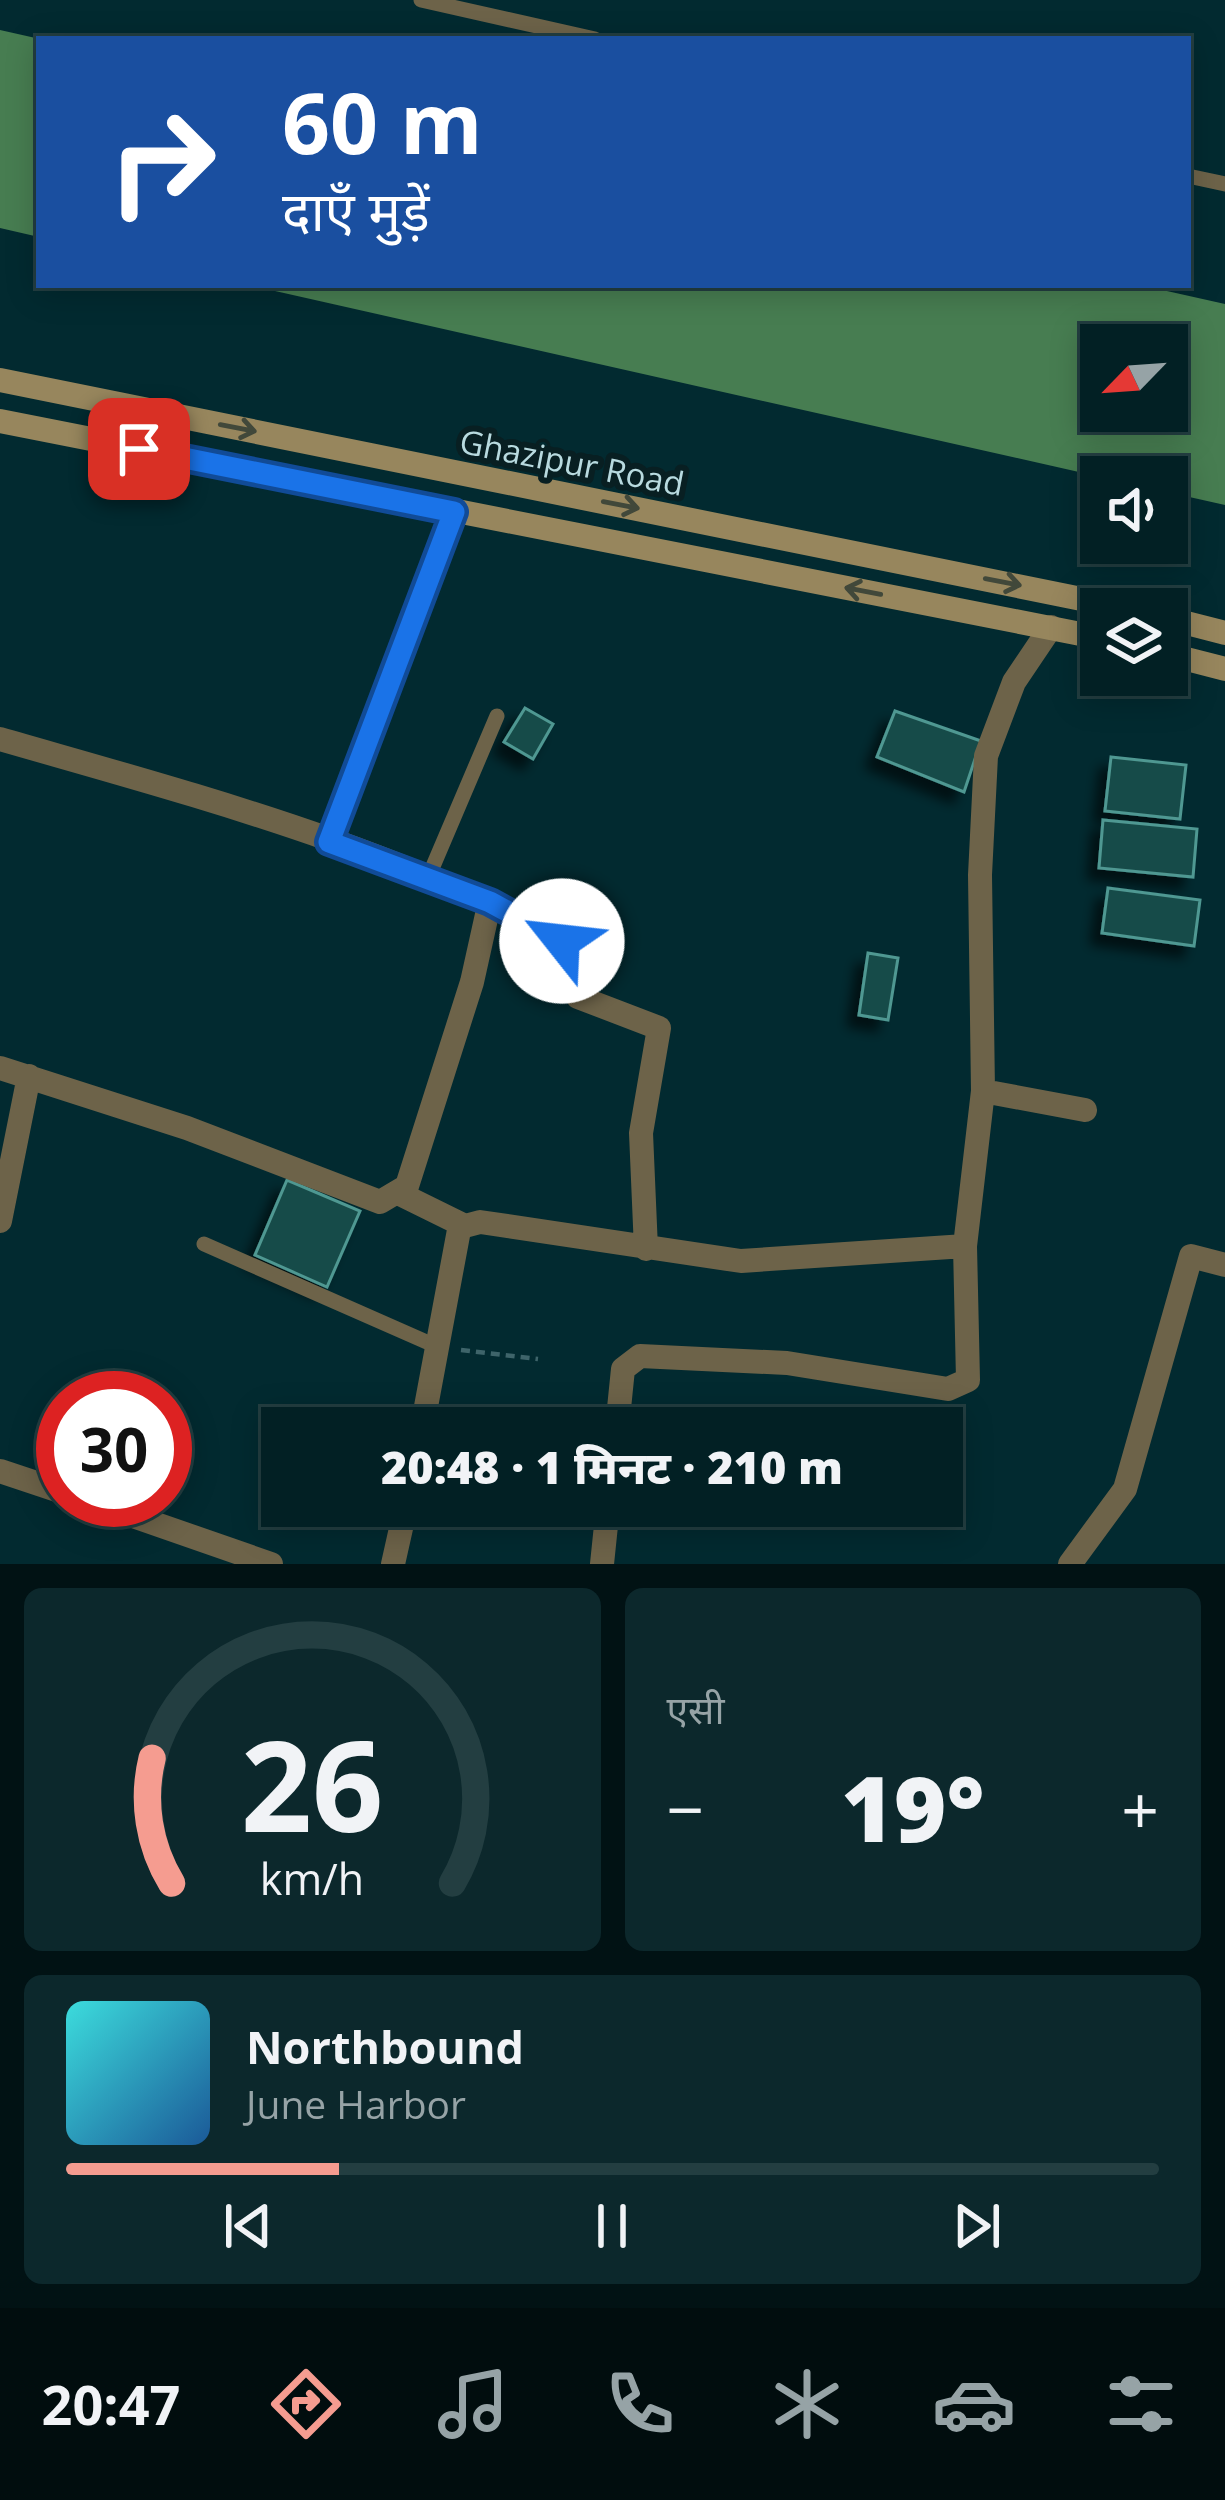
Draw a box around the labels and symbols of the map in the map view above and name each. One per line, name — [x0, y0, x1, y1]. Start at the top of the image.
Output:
north arrow — [1080, 324, 1188, 432]
pin — [88, 398, 190, 500]
one-way arrow — [218, 418, 257, 440]
street label: Ghazipur Road — [456, 418, 688, 506]
one-way arrow — [600, 495, 639, 517]
one-way arrow — [982, 572, 1021, 594]
one-way arrow — [844, 579, 883, 601]
position arrow — [499, 878, 625, 1004]
speed limit sign: 30 — [36, 1371, 192, 1527]

